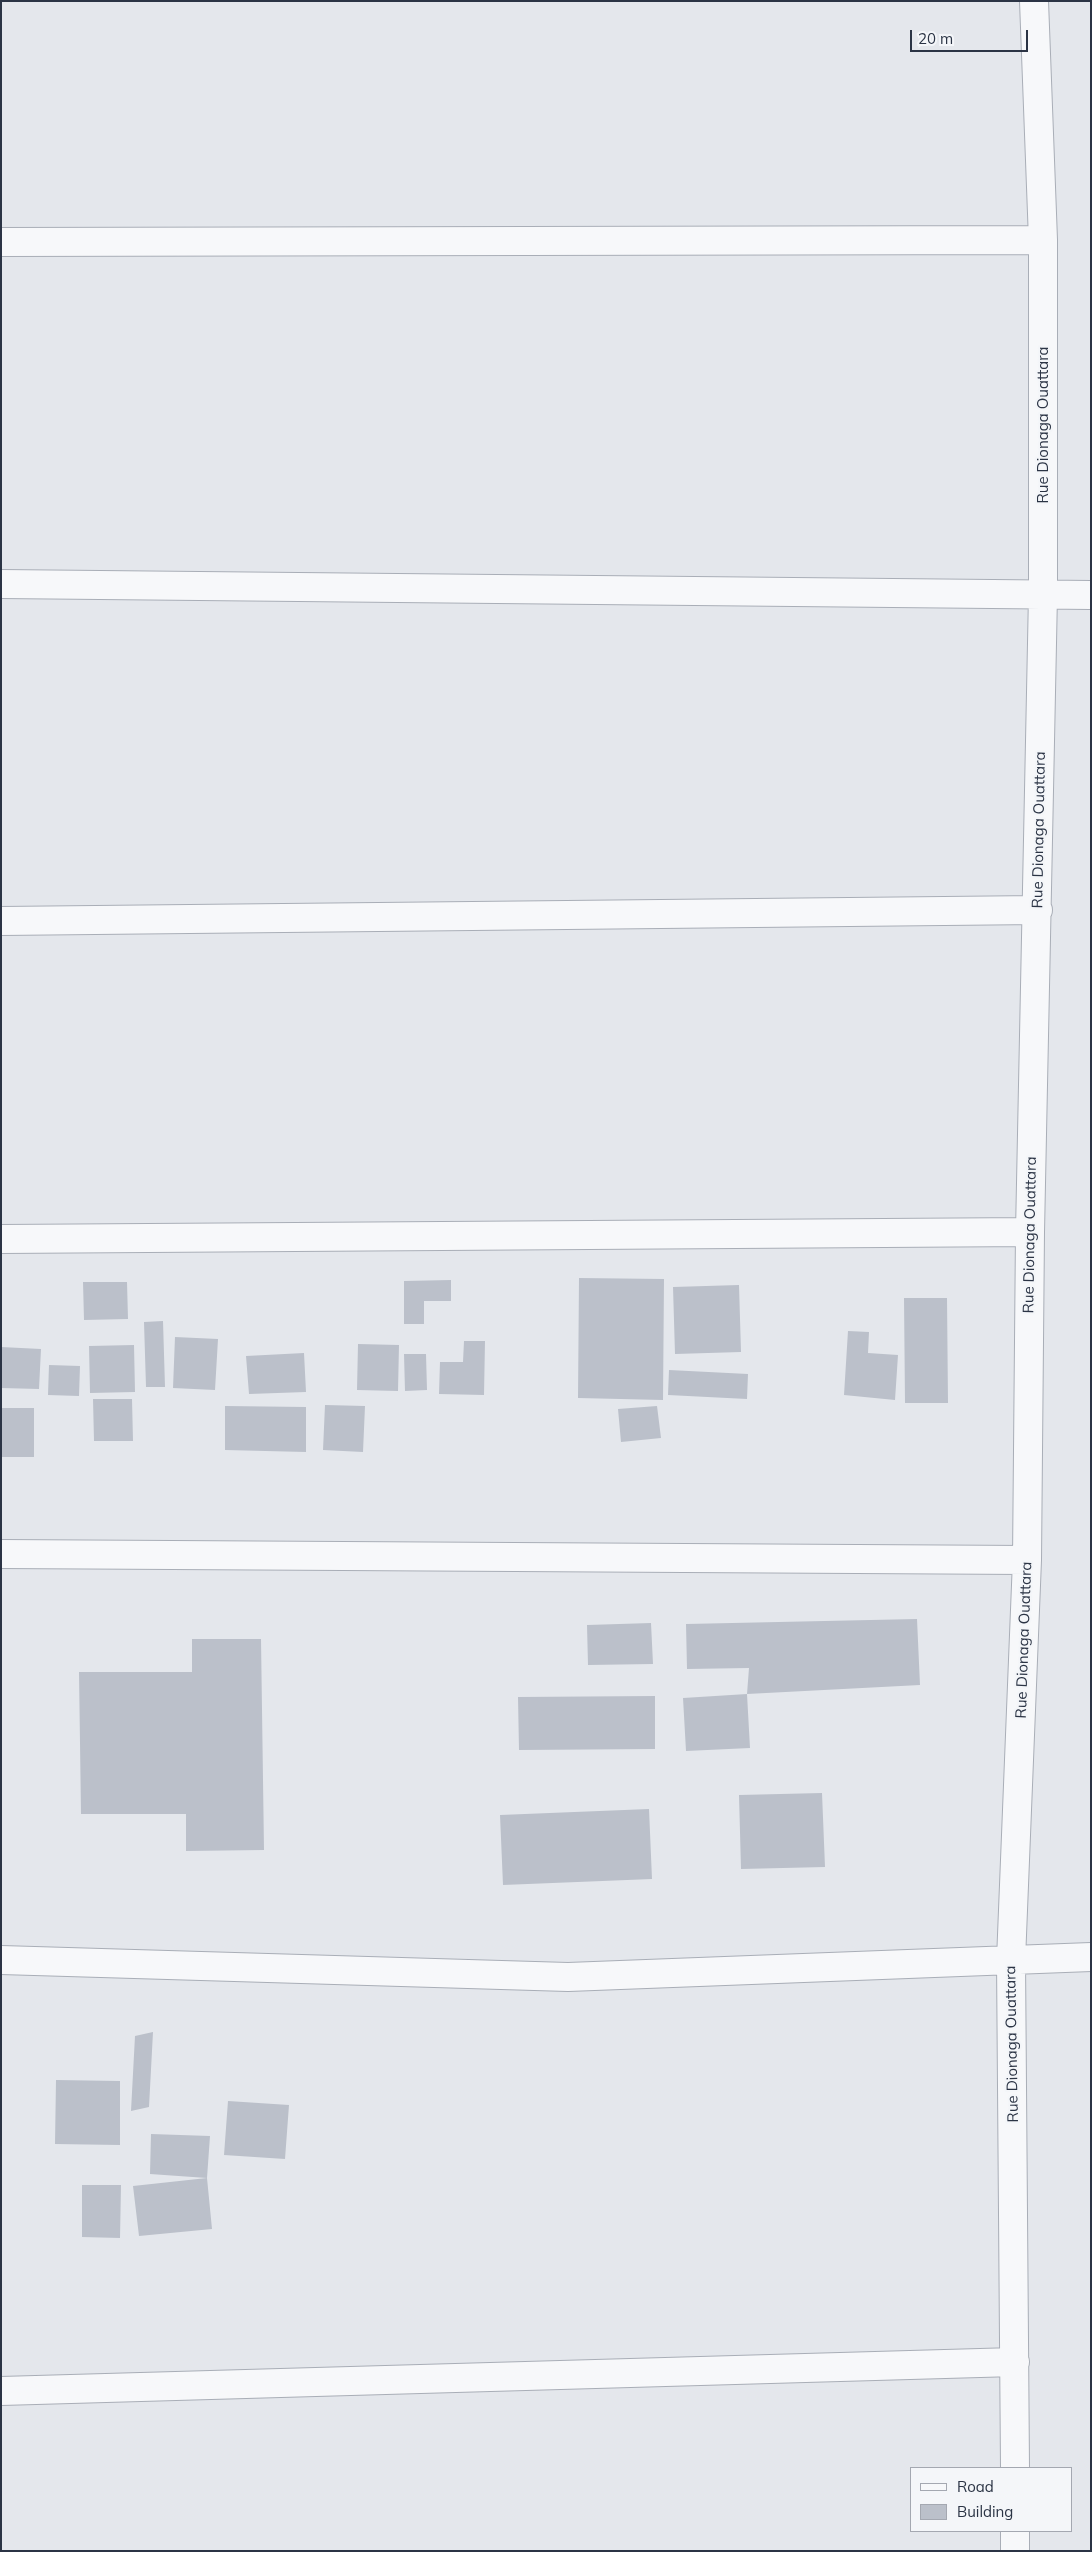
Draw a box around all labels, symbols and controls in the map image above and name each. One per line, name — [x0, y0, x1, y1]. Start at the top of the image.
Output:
scale bar — [912, 20, 1030, 52]
text: 20 m — [918, 29, 953, 48]
street label: Rue Dionaga Ouattara — [1034, 346, 1052, 504]
street label: Rue Dionaga Ouattara — [1029, 751, 1049, 909]
street label: Rue Dionaga Ouattara — [1020, 1156, 1040, 1314]
street label: Rue Dionaga Ouattara — [1012, 1561, 1036, 1719]
street label: Rue Dionaga Ouattara — [1002, 1965, 1022, 2123]
legend — [910, 2467, 1072, 2532]
text: Road — [957, 2477, 994, 2496]
text: Building — [957, 2502, 1013, 2521]

